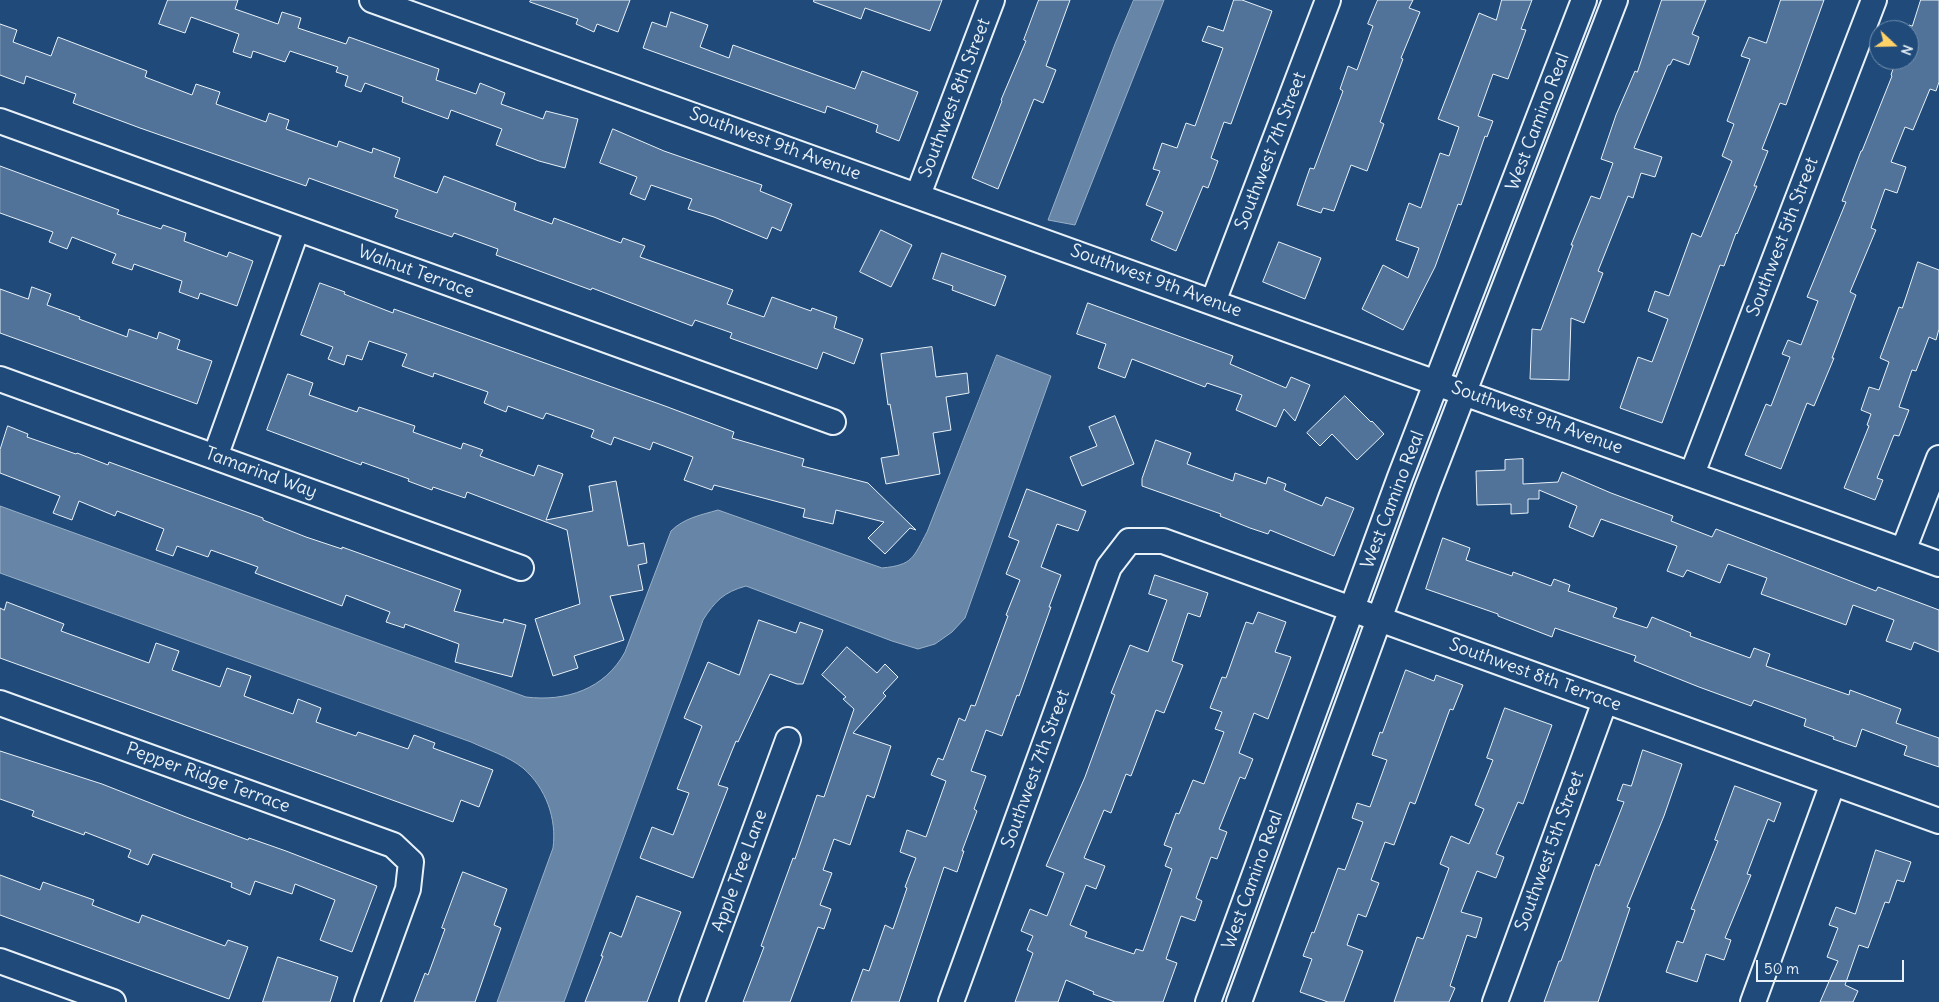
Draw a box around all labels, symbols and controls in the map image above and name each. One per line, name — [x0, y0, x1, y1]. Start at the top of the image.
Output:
street label: Southwest 8th Street — [915, 15, 995, 181]
north arrow — [1869, 20, 1919, 70]
text: N — [1897, 42, 1917, 58]
street label: West Camino Real — [1502, 50, 1574, 194]
street label: Southwest 7th Street — [1231, 69, 1311, 233]
street label: Southwest 9th Avenue — [686, 103, 864, 185]
street label: Southwest 5th Street — [1743, 154, 1823, 320]
street label: Southwest 9th Avenue — [1067, 240, 1245, 322]
street label: Walnut Terrace — [355, 241, 477, 303]
street label: Southwest 9th Avenue — [1448, 377, 1626, 459]
street label: West Camino Real — [1357, 428, 1429, 572]
street label: Tamarind Way — [202, 443, 320, 503]
street label: Southwest 8th Terrace — [1446, 634, 1624, 716]
street label: Southwest 7th Street — [997, 687, 1075, 851]
street label: Pepper Ridge Terrace — [123, 738, 293, 818]
street label: Southwest 5th Street — [1511, 768, 1589, 934]
street label: Apple Tree Lane — [708, 807, 772, 935]
street label: West Camino Real — [1218, 808, 1288, 952]
scale bar — [1759, 950, 1906, 982]
text: 50 m — [1764, 959, 1799, 978]

